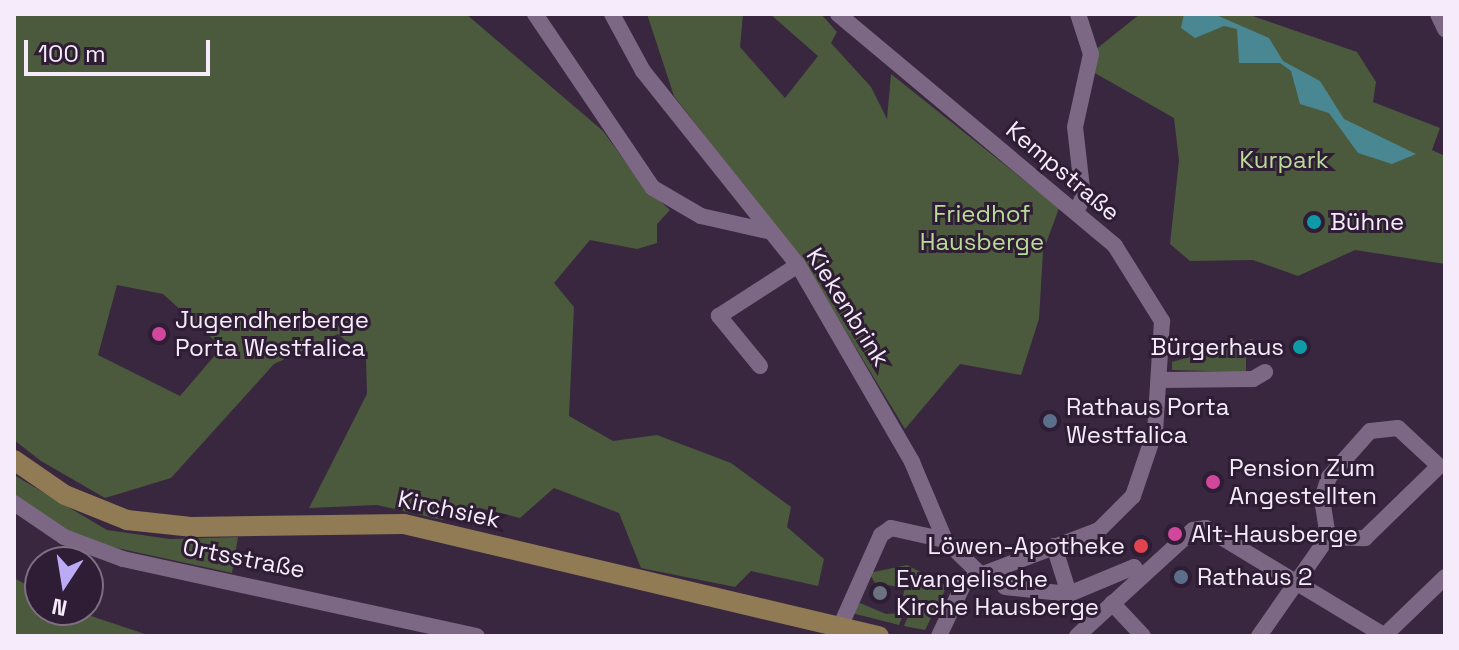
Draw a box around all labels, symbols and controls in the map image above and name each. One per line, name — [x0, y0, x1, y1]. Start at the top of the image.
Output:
scale bar — [28, 24, 214, 74]
text: 100 m — [38, 38, 106, 69]
street label: Kempstraße — [1000, 115, 1126, 227]
park label: Kurpark — [1239, 146, 1329, 174]
park label: Friedhof Hausberge — [920, 200, 1044, 256]
place label: Bühne — [1330, 208, 1404, 236]
marker: Bühne — [1305, 213, 1323, 231]
street label: Kiekenbrink — [800, 243, 896, 371]
place label: Jugendherberge Porta Westfalica — [175, 306, 369, 362]
marker: Jugendherberge Porta Westfalica — [150, 325, 168, 343]
place label: Bürgerhaus — [1151, 333, 1284, 361]
marker: Bürgerhaus — [1291, 338, 1309, 356]
place label: Rathaus Porta Westfalica — [1066, 393, 1230, 449]
marker: Rathaus Porta Westfalica — [1041, 412, 1059, 430]
place label: Pension Zum Angestellten — [1229, 454, 1377, 510]
marker: Pension Zum Angestellten — [1204, 473, 1222, 491]
street label: Kirchsiek — [395, 484, 503, 534]
place label: Alt-Hausberge — [1191, 520, 1358, 548]
marker: Alt-Hausberge — [1166, 525, 1184, 543]
street label: Ortsstraße — [180, 532, 308, 584]
place label: Löwen-Apotheke — [927, 532, 1125, 560]
marker: Löwen-Apotheke — [1132, 537, 1150, 555]
north arrow — [24, 546, 104, 626]
place label: Rathaus 2 — [1197, 563, 1312, 591]
place label: Evangelische Kirche Hausberge — [896, 565, 1099, 621]
marker: Rathaus 2 — [1172, 568, 1190, 586]
marker: Evangelische Kirche Hausberge — [871, 584, 889, 602]
text: N — [49, 592, 70, 623]

